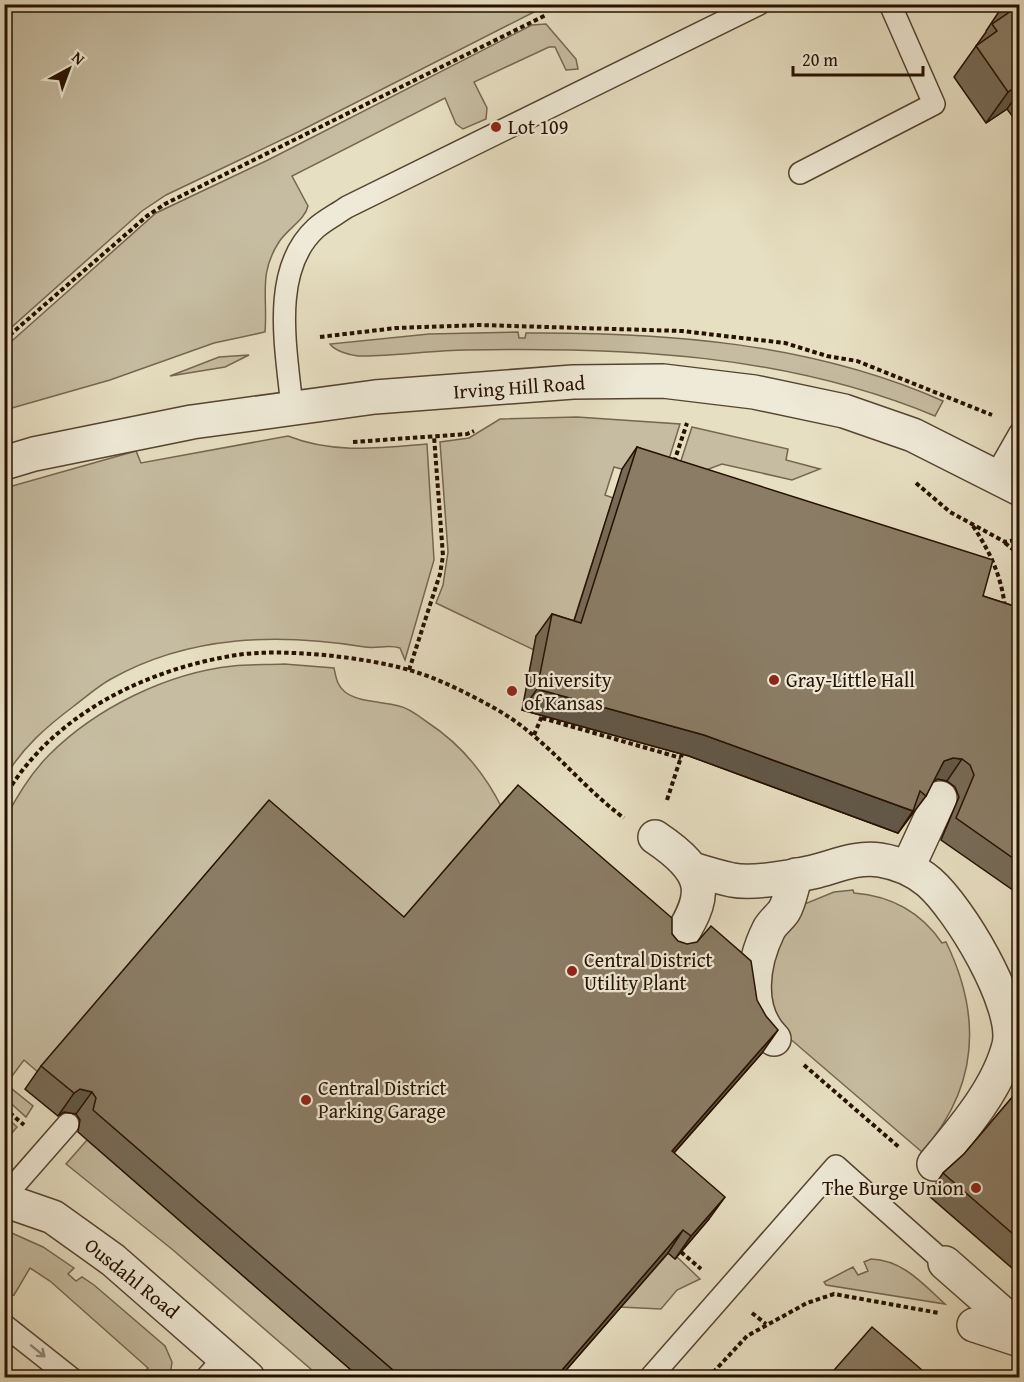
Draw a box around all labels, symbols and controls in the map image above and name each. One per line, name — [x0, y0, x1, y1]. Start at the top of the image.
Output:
north arrow — [39, 39, 99, 99]
scale bar — [793, 39, 924, 77]
text: N — [67, 45, 91, 70]
text: 20 m — [802, 46, 838, 73]
place label: Lot 109 — [508, 112, 568, 141]
marker: Lot 109 — [489, 120, 503, 134]
street label: Irving Hill Road — [452, 367, 586, 406]
place label: University of Kansas — [524, 665, 612, 717]
place label: Gray-Little Hall — [786, 665, 915, 694]
marker: Gray-Little Hall — [767, 673, 781, 687]
marker: University of Kansas — [505, 684, 519, 698]
place label: Central District Utility Plant — [584, 945, 713, 997]
marker: Central District Utility Plant — [565, 964, 579, 978]
place label: Central District Parking Garage — [318, 1073, 447, 1125]
marker: Central District Parking Garage — [299, 1093, 313, 1107]
place label: The Burge Union — [822, 1173, 964, 1202]
marker: The Burge Union — [969, 1181, 983, 1195]
street label: Ousdahl Road — [79, 1230, 186, 1325]
one-way arrow — [30, 1344, 45, 1358]

